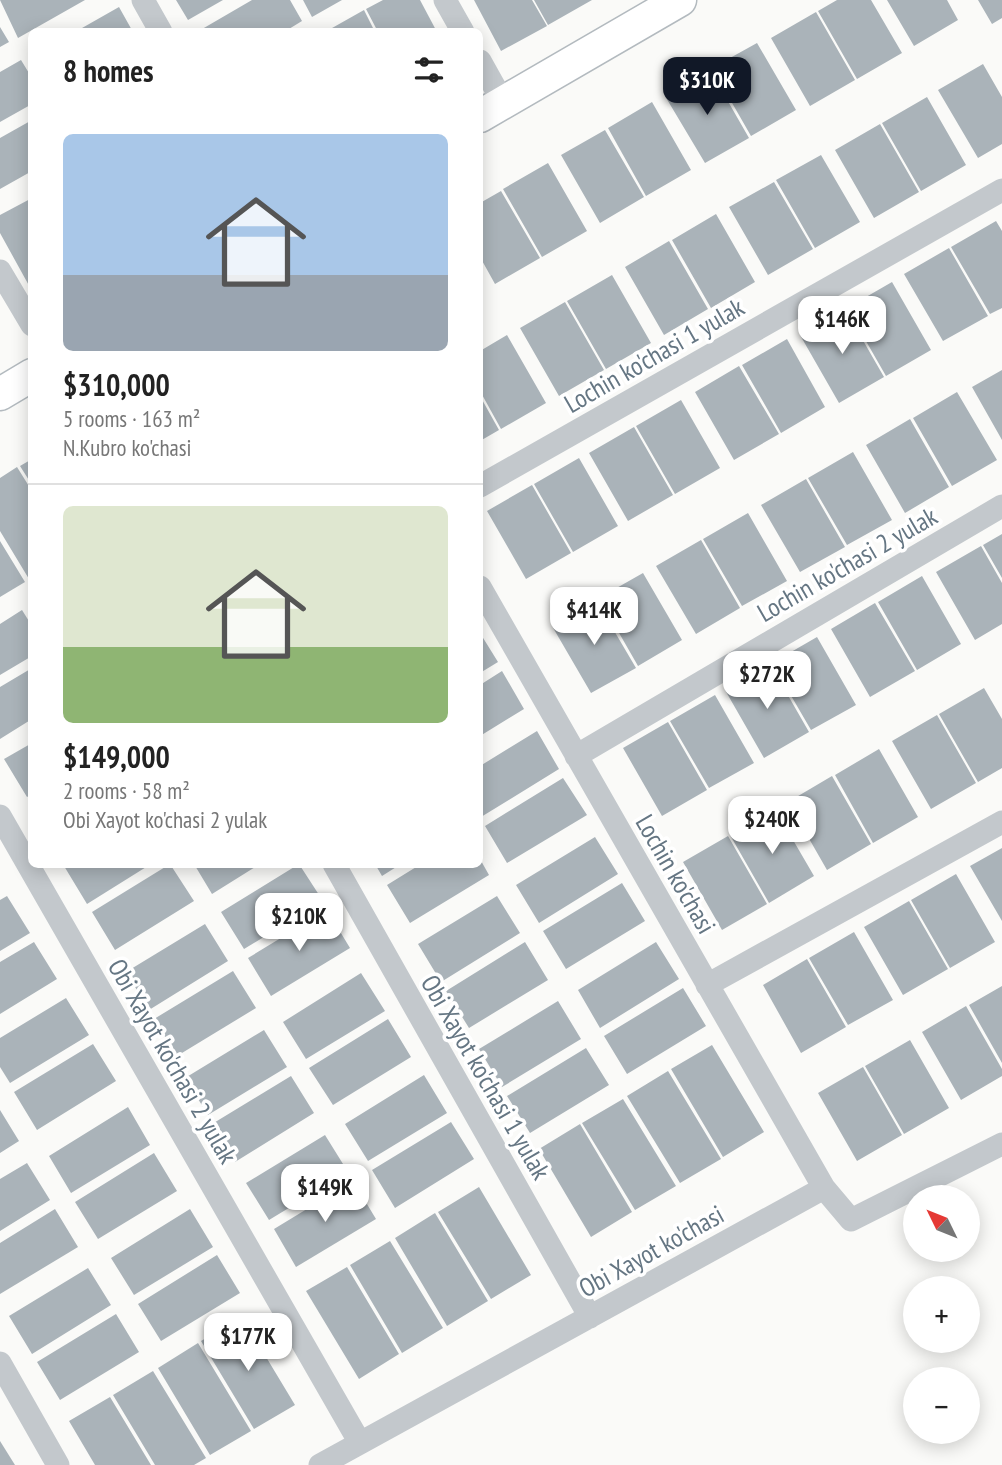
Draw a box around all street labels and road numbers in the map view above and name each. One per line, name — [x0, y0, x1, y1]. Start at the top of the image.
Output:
street label: Lochin ko'chasi 1 yulak — [558, 290, 750, 420]
street label: Lochin ko'chasi 2 yulak — [751, 499, 943, 629]
street label: Lochin ko'chasi — [629, 809, 723, 939]
street label: Obi Xayot ko'chasi 2 yulak — [101, 953, 245, 1169]
street label: Obi Xayot ko'chasi 1 yulak — [414, 969, 558, 1185]
street label: Obi Xayot ko'chasi — [573, 1198, 729, 1304]

